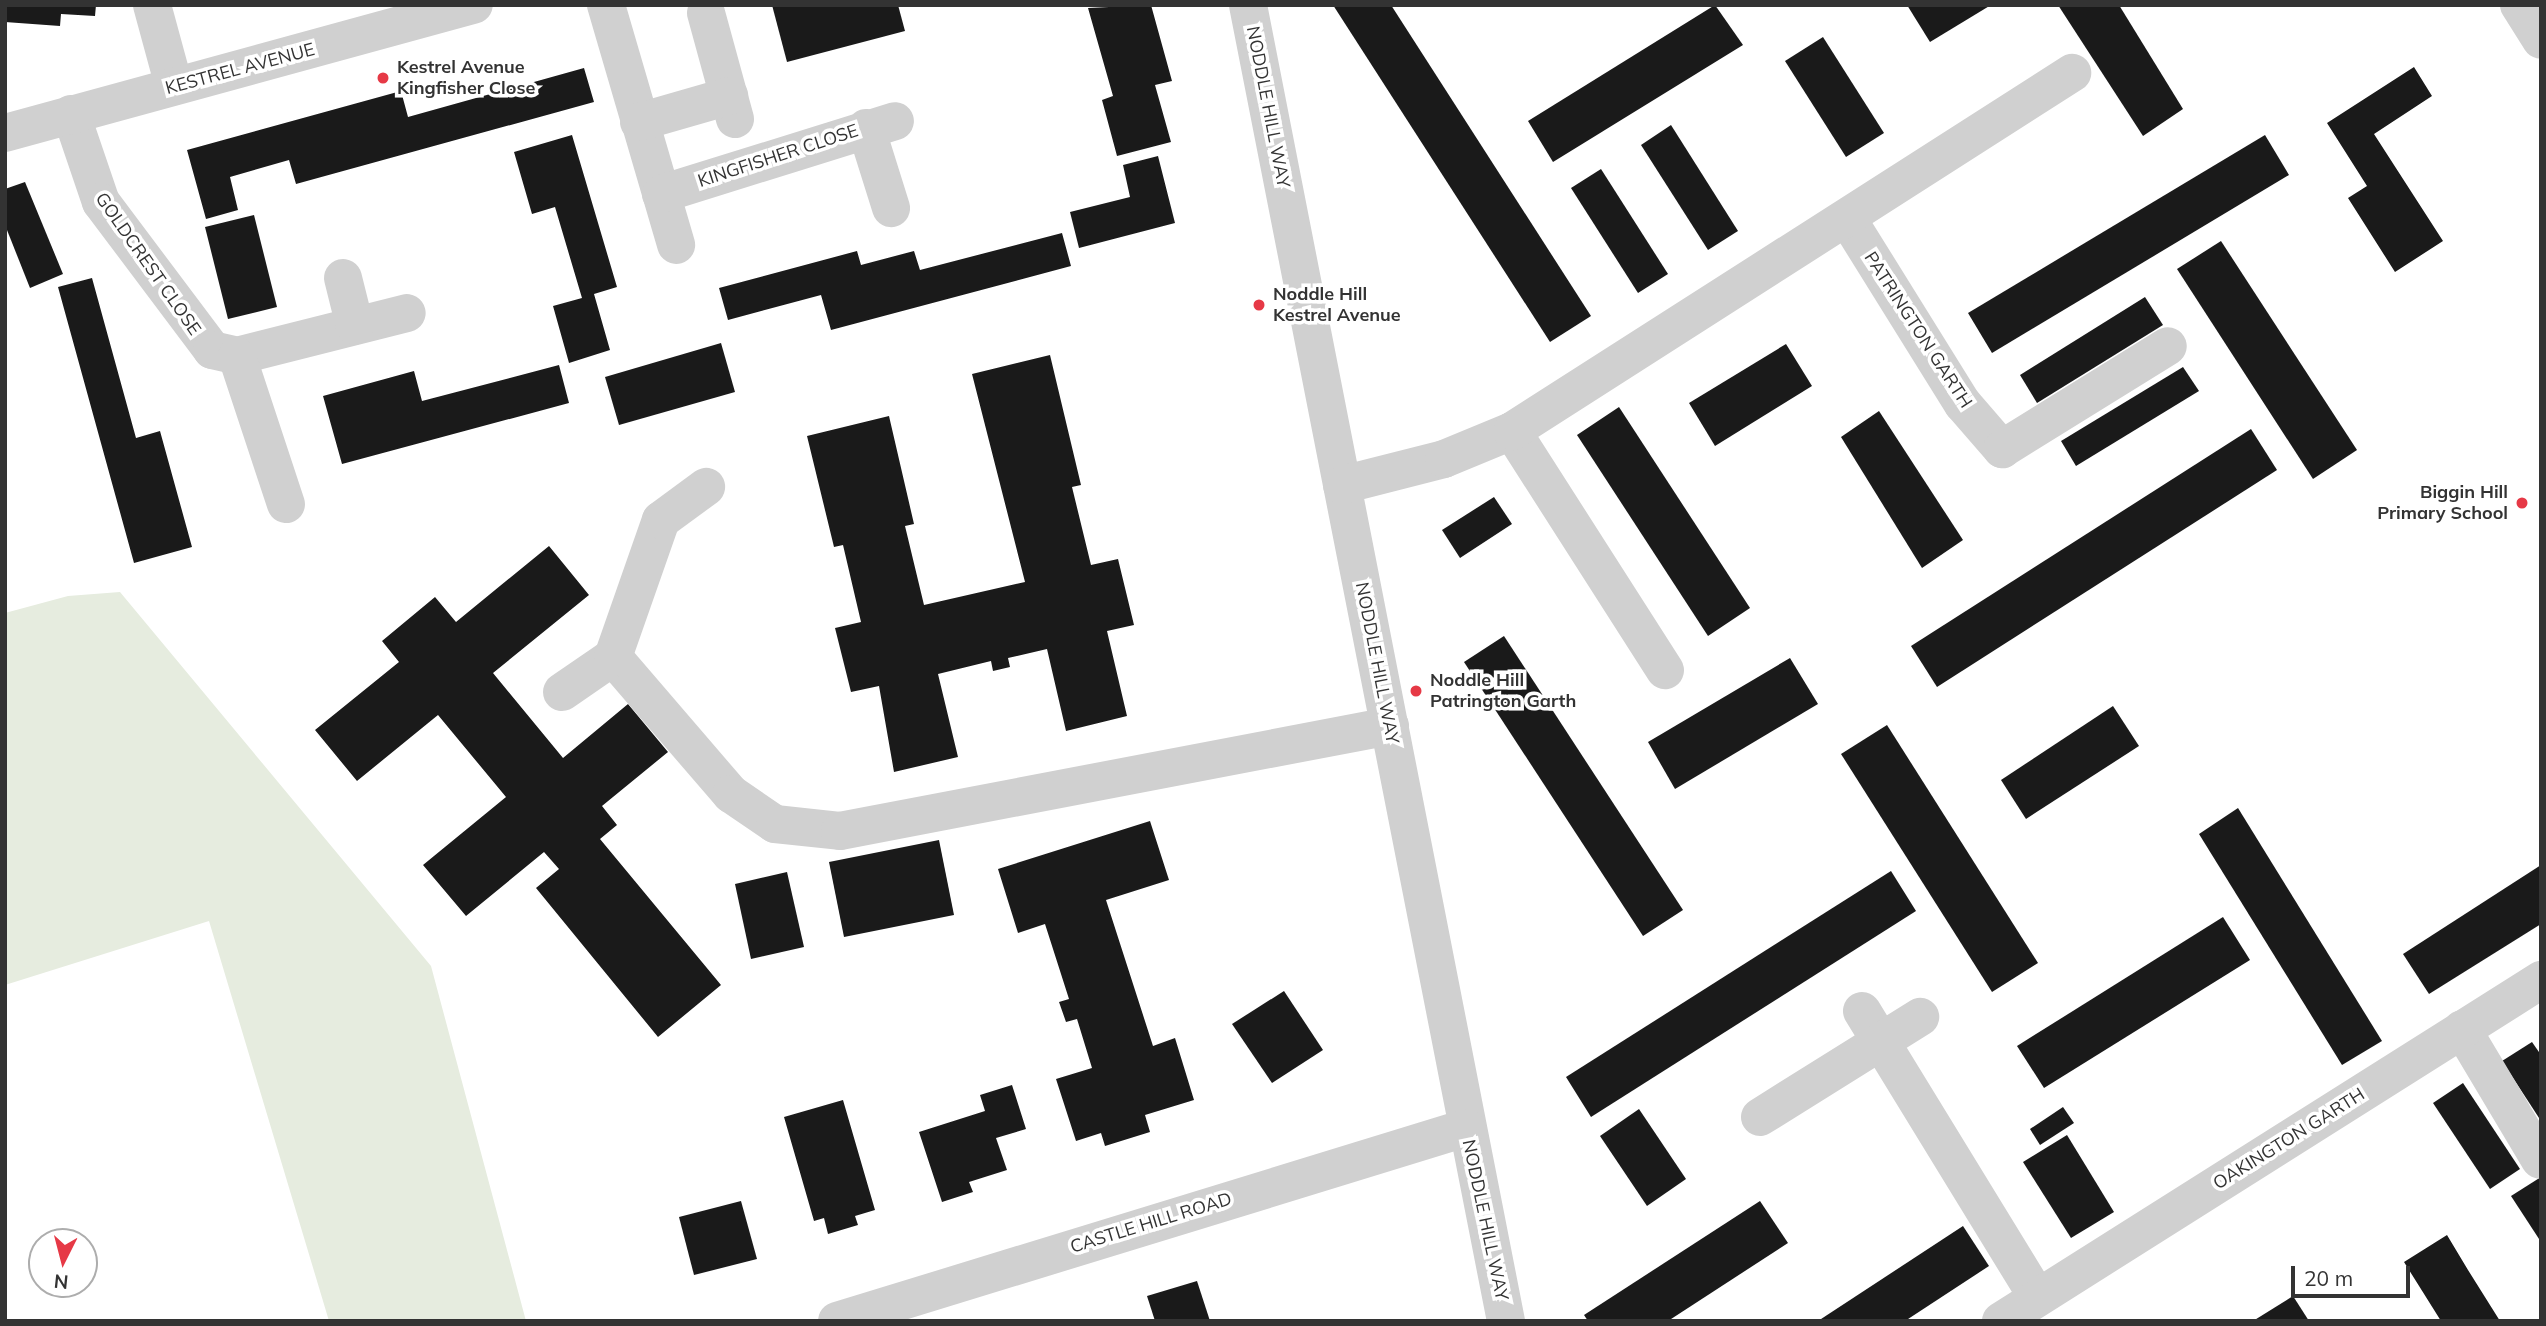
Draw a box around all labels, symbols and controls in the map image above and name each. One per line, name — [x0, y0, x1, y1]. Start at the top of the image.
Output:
street label: NODDLE HILL WAY — [1242, 24, 1294, 190]
street label: KESTREL AVENUE — [163, 39, 317, 99]
place label: Kestrel Avenue Kingfisher Close — [397, 57, 535, 100]
marker: Kestrel Avenue Kingfisher Close — [375, 70, 391, 86]
street label: KINGFISHER CLOSE — [695, 120, 861, 192]
street label: GOLDCREST CLOSE — [91, 189, 205, 339]
street label: PATRINGTON GARTH — [1859, 248, 1977, 412]
place label: Noddle Hill Kestrel Avenue — [1273, 284, 1401, 326]
marker: Noddle Hill Kestrel Avenue — [1251, 297, 1267, 313]
place label: Biggin Hill Primary School — [2377, 482, 2508, 524]
marker: Biggin Hill Primary School — [2514, 495, 2530, 511]
street label: NODDLE HILL WAY — [1351, 580, 1403, 746]
place label: Noddle Hill Patrington Garth — [1430, 670, 1576, 712]
marker: Noddle Hill Patrington Garth — [1408, 683, 1424, 699]
street label: OAKINGTON GARTH — [2209, 1084, 2369, 1194]
street label: NODDLE HILL WAY — [1457, 1137, 1513, 1303]
street label: CASTLE HILL ROAD — [1068, 1188, 1234, 1258]
north arrow — [28, 1228, 98, 1298]
scale bar — [2294, 1252, 2413, 1296]
text: 20 m — [2304, 1265, 2353, 1291]
text: N — [53, 1269, 69, 1295]

